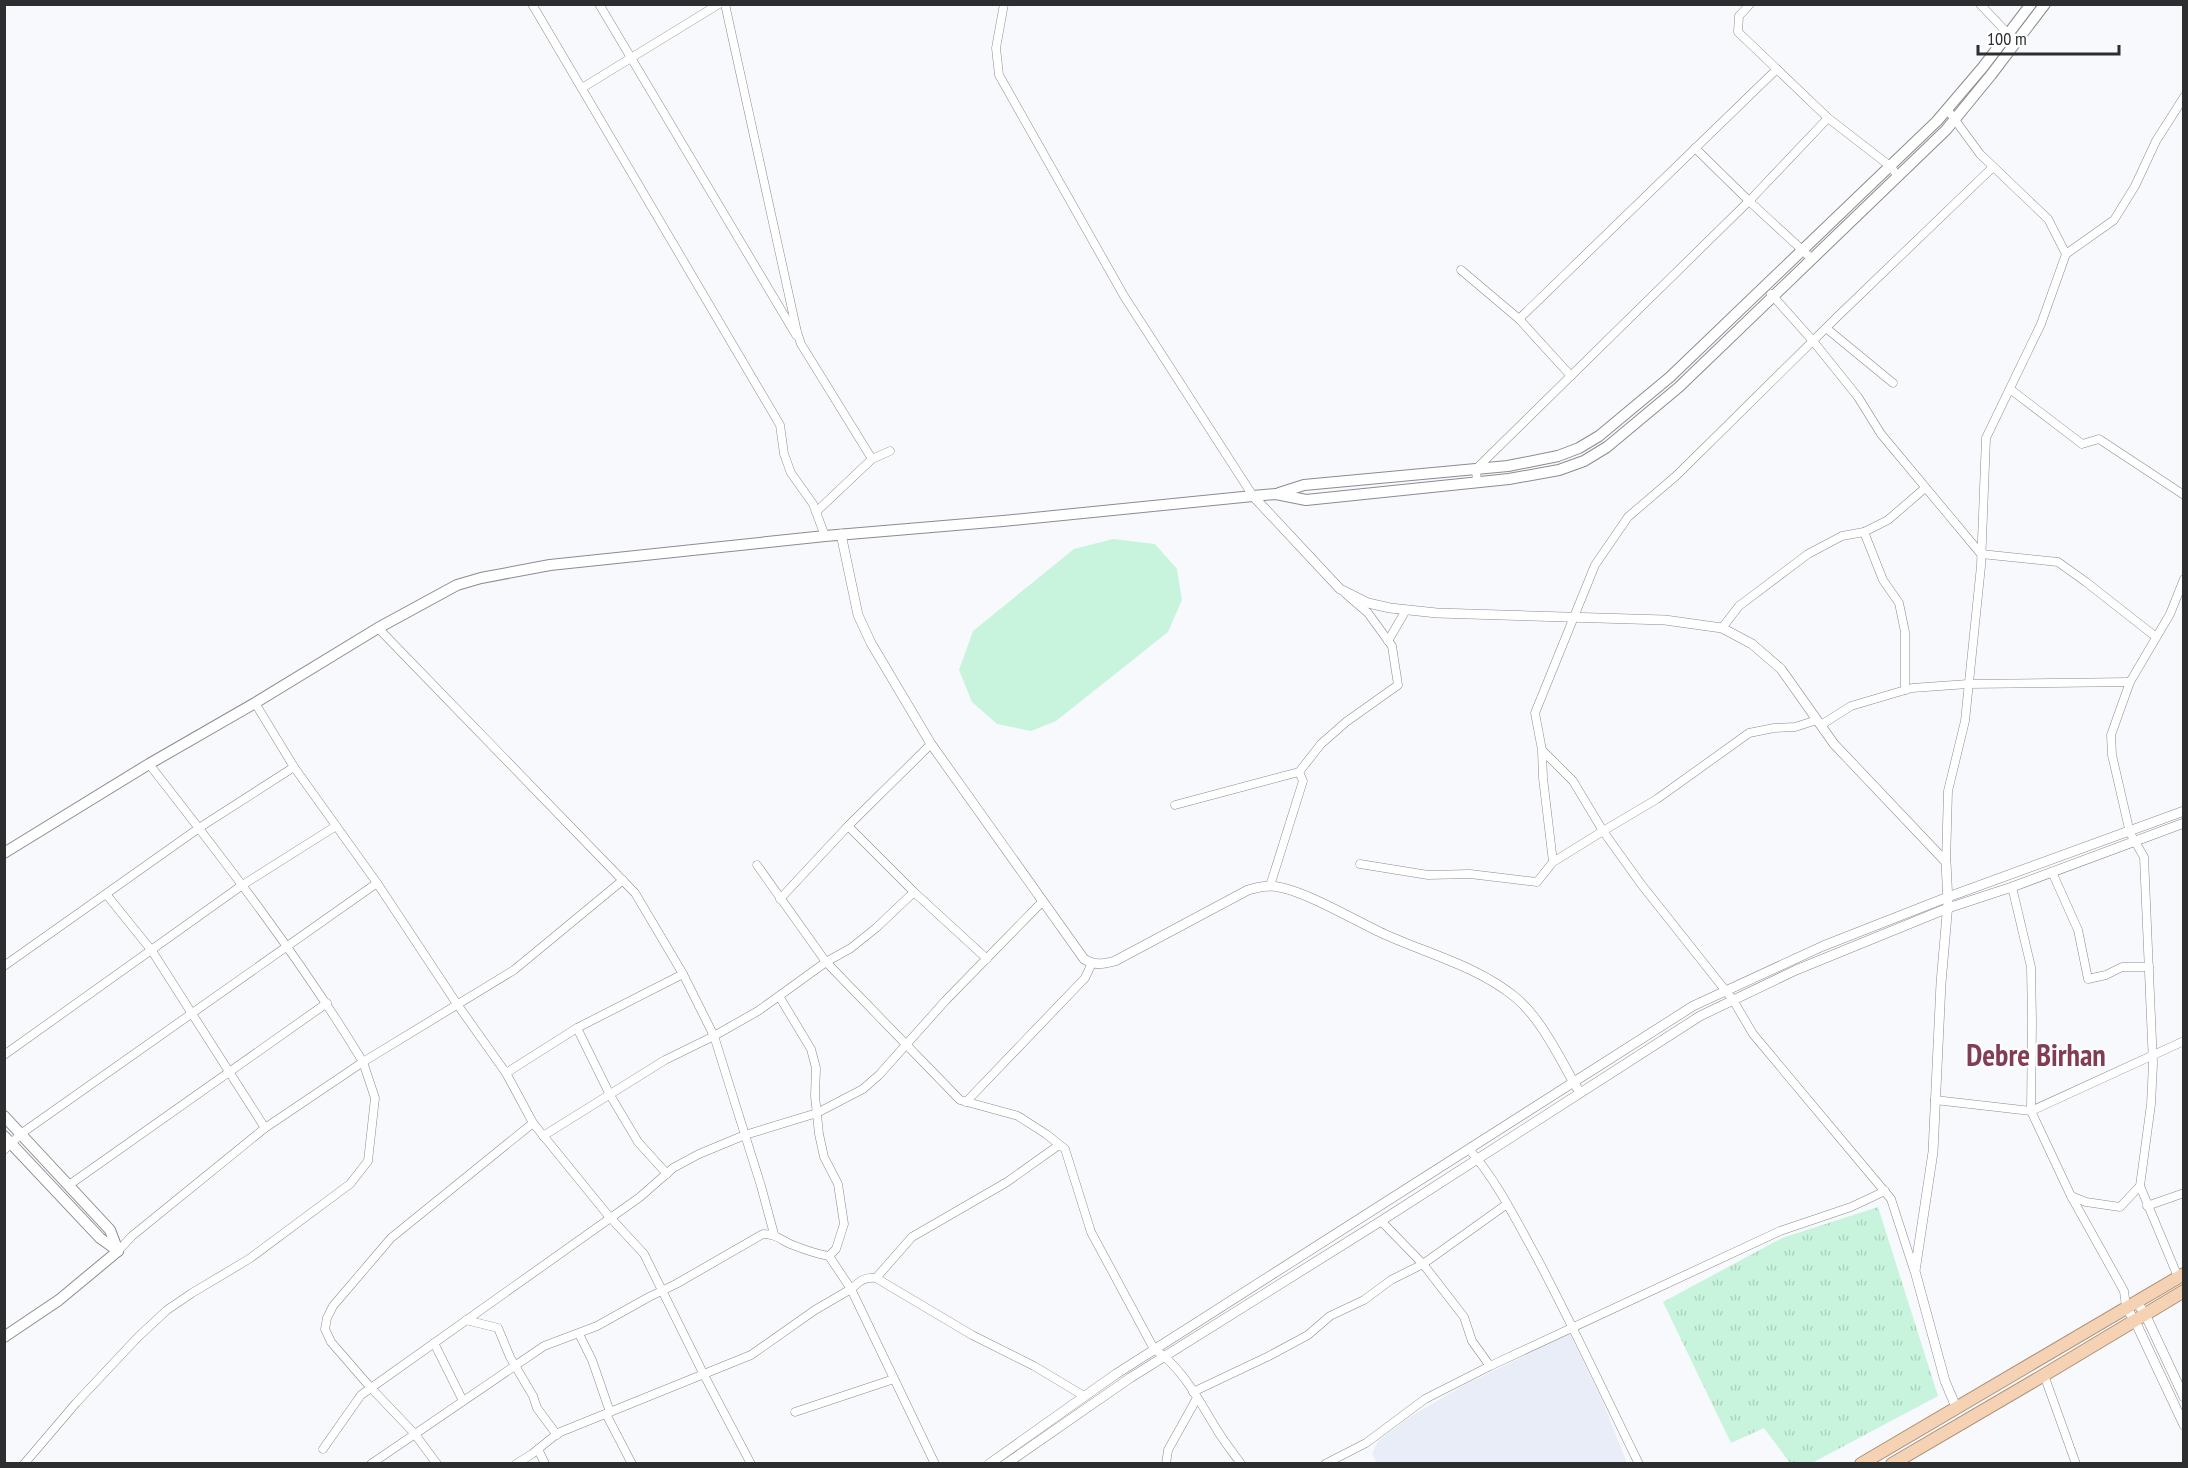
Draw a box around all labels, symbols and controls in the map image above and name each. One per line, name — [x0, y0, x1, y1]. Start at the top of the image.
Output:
scale bar — [1978, 18, 2119, 56]
text: 100 m — [1987, 27, 2027, 50]
district label: Debre Birhan — [1966, 1035, 2106, 1074]

